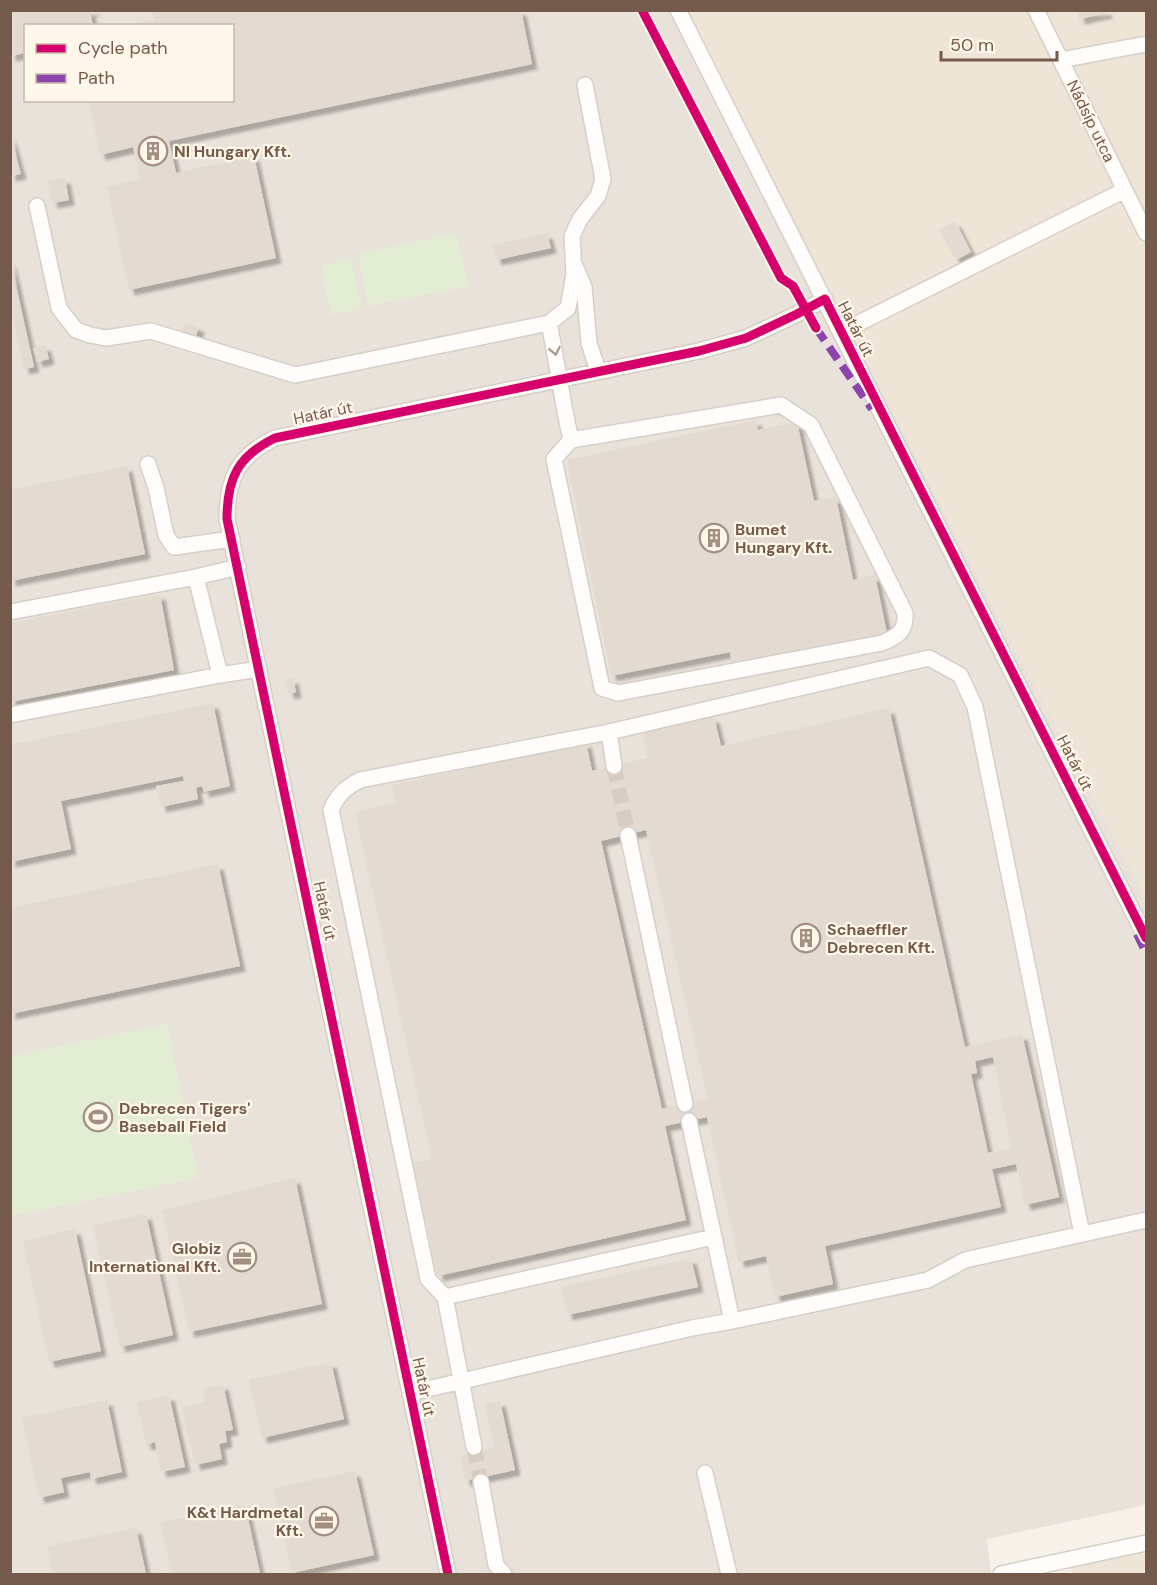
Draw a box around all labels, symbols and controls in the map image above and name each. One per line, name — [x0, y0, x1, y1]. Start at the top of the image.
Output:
legend — [24, 24, 234, 102]
scale bar — [941, 24, 1056, 62]
text: 50 m — [950, 33, 994, 57]
text: Cycle path — [78, 36, 168, 60]
text: Path — [78, 66, 115, 90]
street label: Nádsíp utca — [1062, 77, 1120, 165]
building icon: NI Hungary Kft. — [137, 135, 169, 167]
place label: NI Hungary Kft. — [174, 141, 291, 162]
street label: Határ út — [833, 298, 879, 360]
one-way arrow — [548, 346, 561, 356]
street label: Határ út — [291, 396, 355, 430]
place label: Bumet Hungary Kft. — [735, 519, 832, 558]
building icon: Bumet Hungary Kft. — [698, 522, 730, 554]
street label: Határ út — [1052, 732, 1098, 794]
street label: Határ út — [308, 879, 342, 943]
place label: Schaeffler Debrecen Kft. — [827, 919, 935, 958]
building icon: Schaeffler Debrecen Kft. — [790, 922, 822, 954]
place label: Debrecen Tigers' Baseball Field — [119, 1098, 250, 1137]
sports icon: Debrecen Tigers' Baseball Field — [82, 1101, 114, 1133]
place label: Globiz International Kft. — [89, 1238, 221, 1277]
office icon: Globiz International Kft. — [226, 1241, 258, 1273]
street label: Határ út — [407, 1355, 441, 1419]
place label: K&t Hardmetal Kft. — [187, 1502, 303, 1541]
office icon: K&t Hardmetal Kft. — [308, 1505, 340, 1537]

